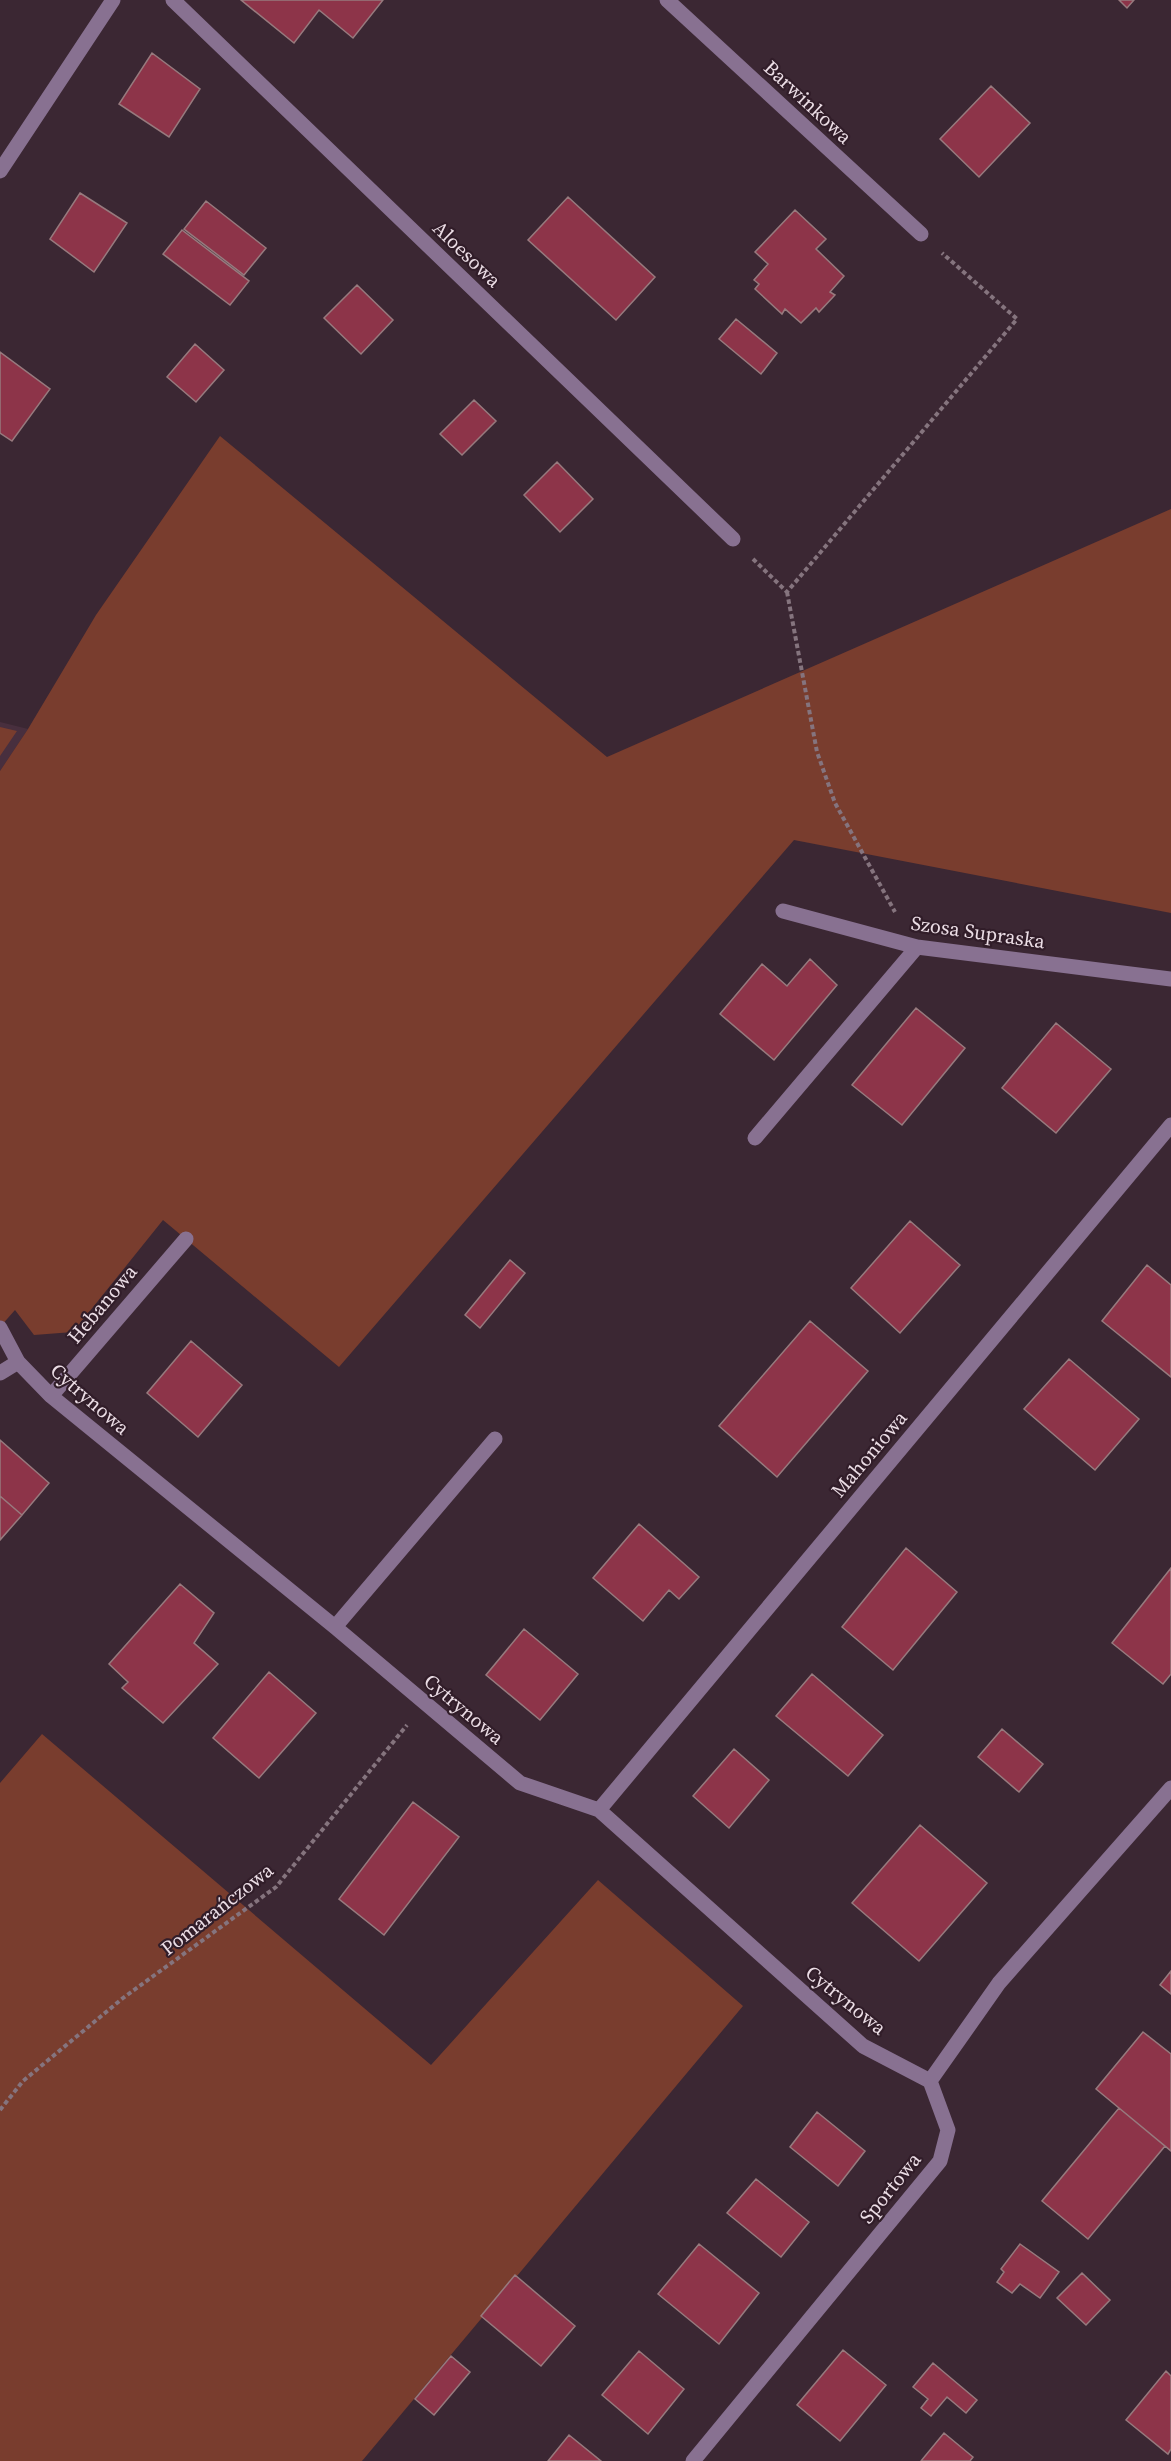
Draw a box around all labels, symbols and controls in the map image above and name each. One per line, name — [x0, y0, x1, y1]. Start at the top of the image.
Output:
street label: Barwinkowa — [758, 54, 859, 151]
street label: Aloesowa — [427, 214, 508, 294]
street label: Szosa Supraska — [909, 909, 1048, 955]
street label: Hebanowa — [61, 1258, 144, 1349]
street label: Cytrynowa — [44, 1357, 136, 1442]
street label: Mahoniowa — [825, 1404, 914, 1503]
street label: Cytrynowa — [418, 1667, 511, 1751]
street label: Pomarańczowa — [155, 1856, 280, 1962]
street label: Cytrynowa — [800, 1959, 893, 2042]
street label: Sportowa — [853, 2146, 928, 2230]

